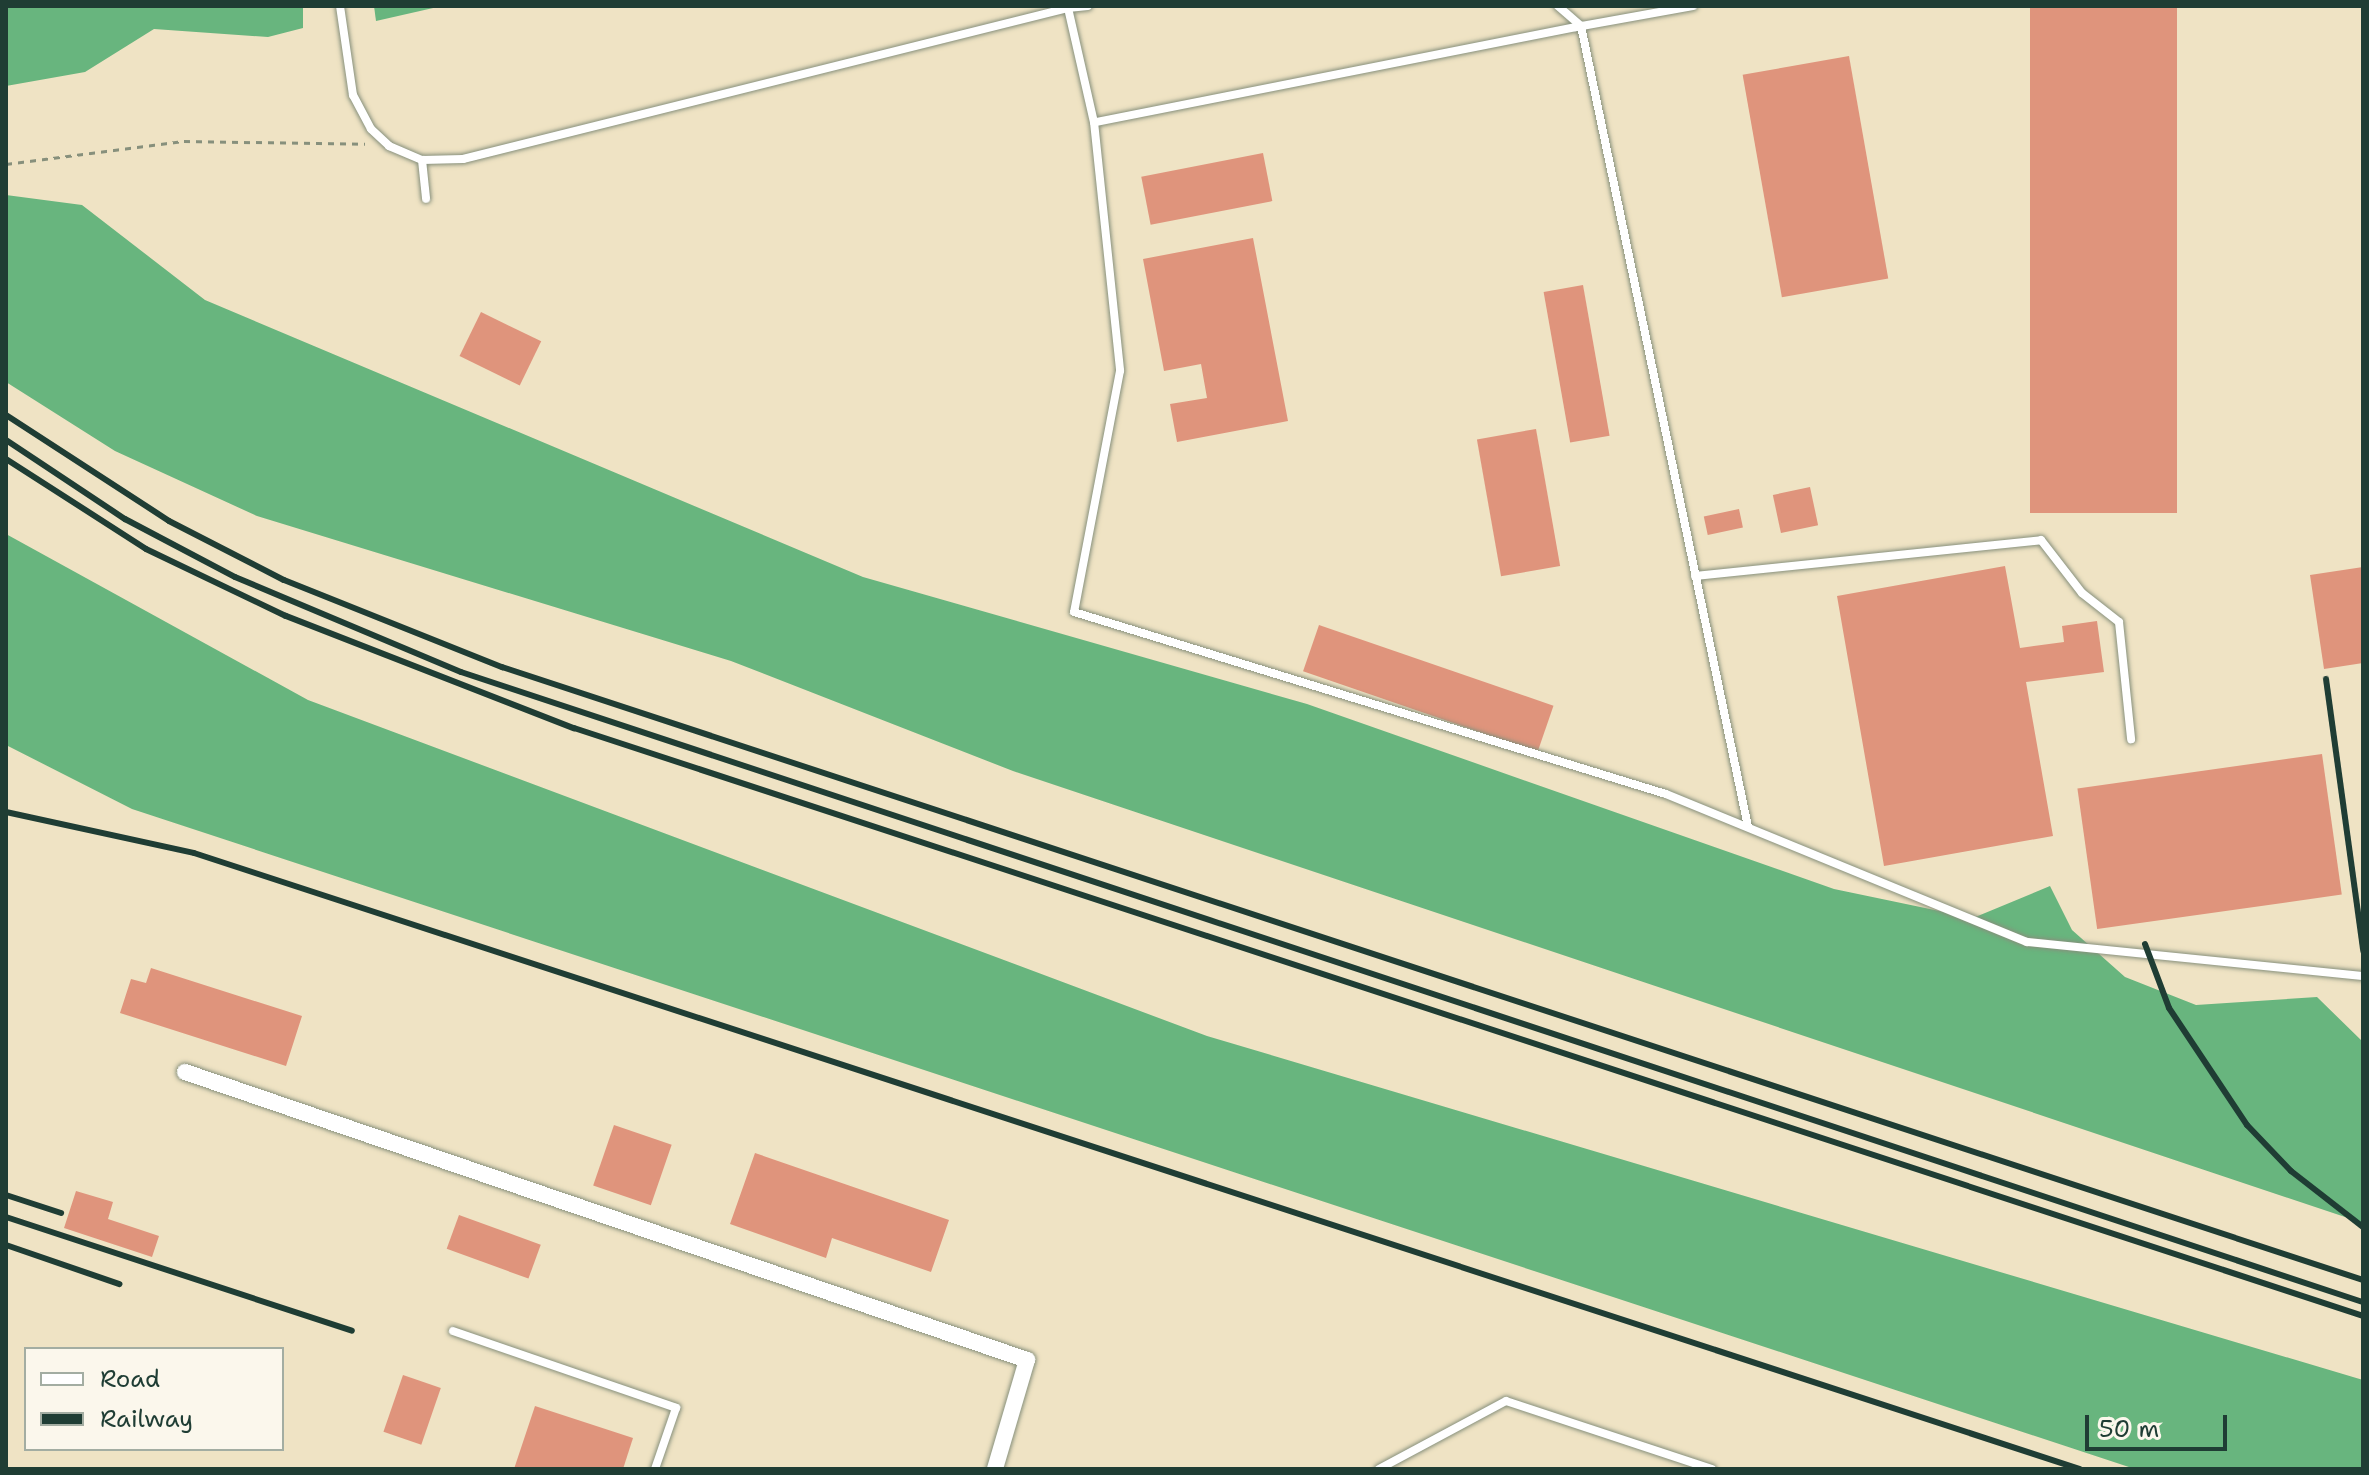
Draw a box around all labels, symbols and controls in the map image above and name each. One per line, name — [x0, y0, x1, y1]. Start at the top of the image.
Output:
legend — [24, 1347, 284, 1451]
text: Road — [100, 1363, 160, 1395]
scale bar — [2089, 1399, 2231, 1449]
text: Railway — [100, 1403, 193, 1435]
text: 50 m — [2099, 1413, 2159, 1445]

